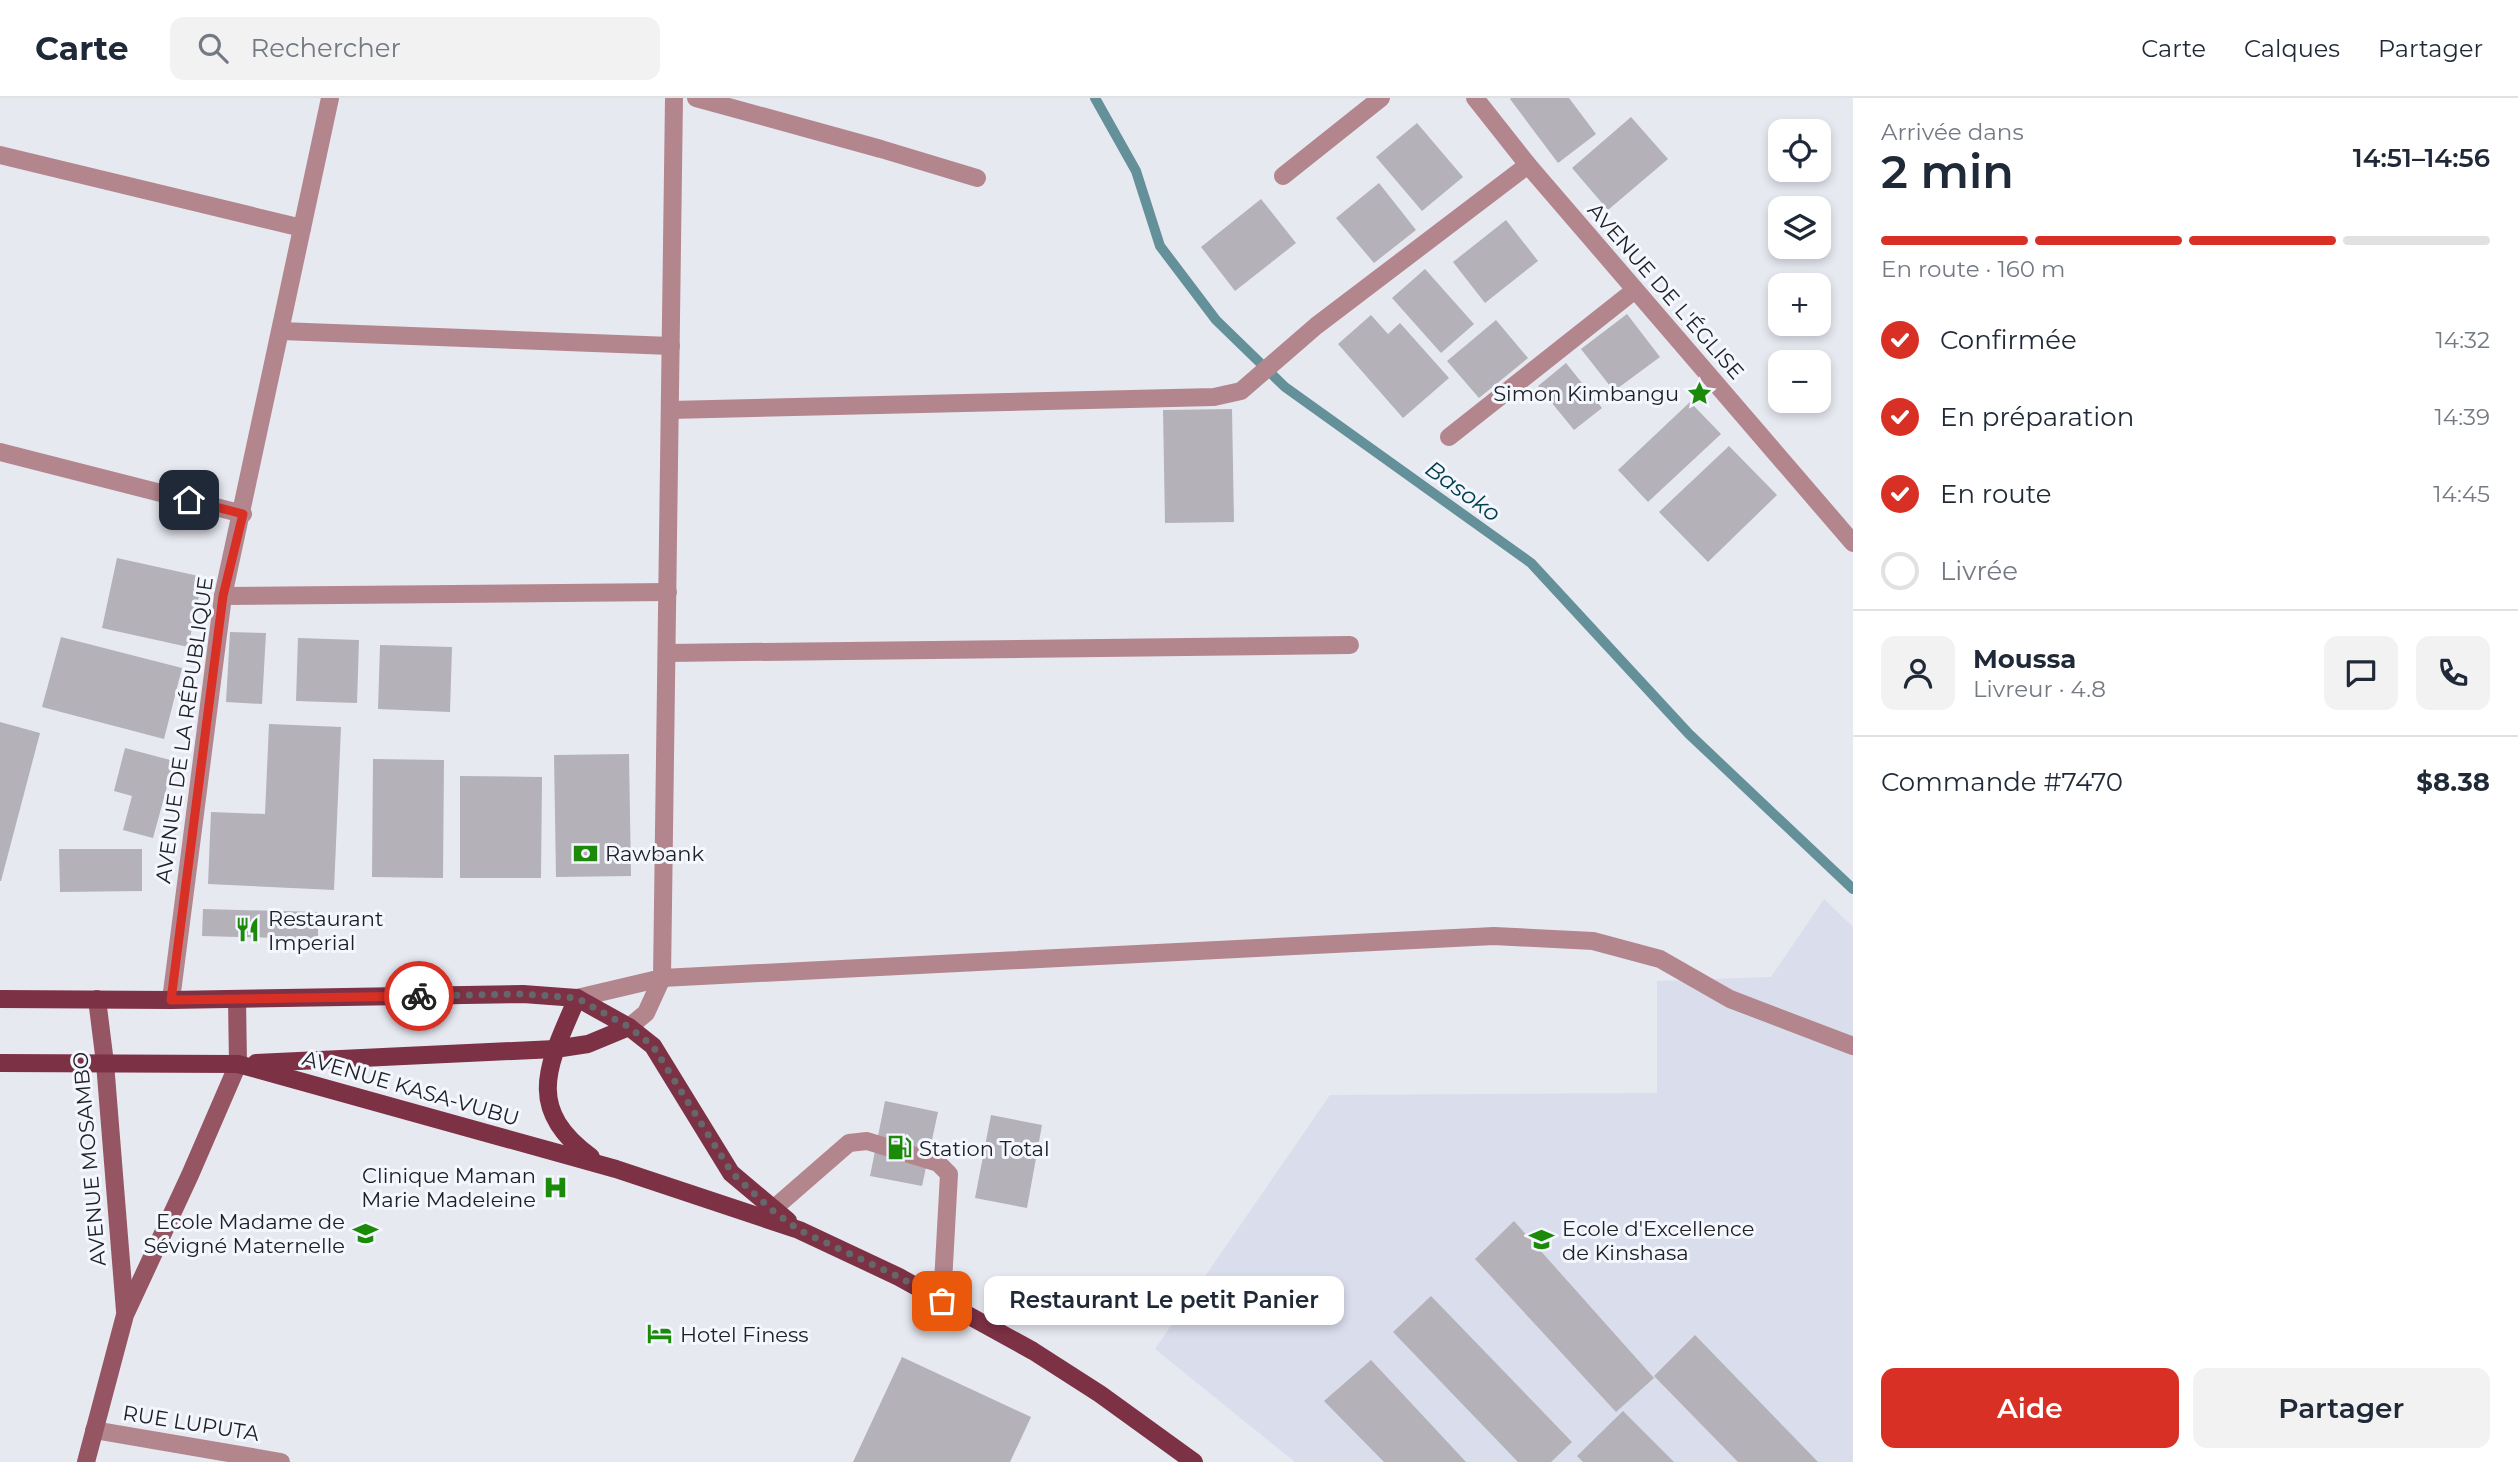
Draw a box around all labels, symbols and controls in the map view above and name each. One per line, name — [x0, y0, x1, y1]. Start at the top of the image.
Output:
search box — [170, 17, 660, 80]
text: Carte — [35, 28, 128, 68]
icon: search — [194, 29, 232, 67]
text: Rechercher — [250, 32, 401, 64]
text: Carte — [2141, 34, 2206, 63]
text: Calques — [2244, 34, 2340, 63]
text: Partager — [2378, 34, 2483, 63]
text: Arrivée dans — [1881, 118, 2024, 146]
map controls — [1768, 119, 1831, 413]
button: locate — [1768, 119, 1831, 182]
text: 14:51–14:56 — [2353, 142, 2490, 174]
text: 2 min — [1881, 143, 2014, 200]
button: layers — [1768, 196, 1831, 259]
street label: AVENUE DE L'ÉGLISE — [1583, 198, 1749, 384]
text: En route · 160 m — [1881, 255, 2065, 283]
button: + — [1768, 273, 1831, 336]
icon: check — [1881, 321, 1919, 359]
text: Confirmée — [1940, 324, 2077, 356]
text: 14:32 — [2436, 326, 2490, 354]
button: − — [1768, 350, 1831, 413]
place icon: Simon Kimbangu — [1685, 379, 1713, 407]
place label: Simon Kimbangu — [1493, 381, 1679, 406]
icon: check — [1881, 398, 1919, 436]
text: En préparation — [1940, 401, 2134, 433]
text: 14:39 — [2434, 403, 2490, 431]
water label: Basoko — [1420, 454, 1506, 528]
pin — [159, 470, 219, 530]
icon: check — [1881, 475, 1919, 513]
text: En route — [1940, 478, 2051, 510]
text: 14:45 — [2433, 480, 2490, 508]
icon: home — [170, 481, 208, 519]
text: Livrée — [1940, 555, 2018, 587]
street label: AVENUE DE LA RÉPUBLIQUE — [150, 575, 218, 885]
button: person — [1881, 636, 1955, 710]
button: chat — [2324, 636, 2398, 710]
button: phone — [2416, 636, 2490, 710]
text: Moussa — [1973, 643, 2076, 675]
text: Livreur · 4.8 — [1973, 675, 2106, 703]
text: Commande #7470 — [1881, 766, 2123, 798]
text: $8.38 — [2416, 766, 2490, 798]
bank icon: Rawbank — [571, 839, 599, 867]
place label: Rawbank — [605, 841, 704, 866]
place label: Restaurant Imperial — [268, 906, 383, 955]
restaurant icon: Restaurant Imperial — [234, 916, 262, 944]
courier — [384, 961, 454, 1031]
icon: bike — [400, 977, 438, 1015]
street label: AVENUE KASA-VUBU — [300, 1045, 522, 1131]
street label: AVENUE MOSAMBO — [67, 1051, 111, 1267]
fuel station icon: Station Total — [885, 1134, 913, 1162]
place label: Station Total — [919, 1136, 1050, 1161]
place label: Clinique Maman Marie Madeleine — [361, 1163, 536, 1212]
hospital icon: Clinique Maman Marie Madeleine — [542, 1173, 570, 1201]
place label: Ecole Madame de Sévigné Maternelle — [143, 1209, 345, 1258]
place label: Ecole d'Excellence de Kinshasa — [1562, 1216, 1754, 1265]
school or university icon: Ecole Madame de Sévigné Maternelle — [351, 1219, 379, 1247]
school or university icon: Ecole d'Excellence de Kinshasa — [1528, 1226, 1556, 1254]
pin — [912, 1271, 972, 1331]
callout: Restaurant Le petit Panier — [984, 1276, 1344, 1326]
icon: bag — [923, 1282, 961, 1320]
text: Restaurant Le petit Panier — [1009, 1286, 1319, 1314]
hotel icon: Hotel Finess — [646, 1320, 674, 1348]
place label: Hotel Finess — [680, 1322, 809, 1347]
button: Aide — [1881, 1368, 2179, 1448]
button: Partager — [2193, 1368, 2490, 1448]
street label: RUE LUPUTA — [121, 1400, 262, 1446]

